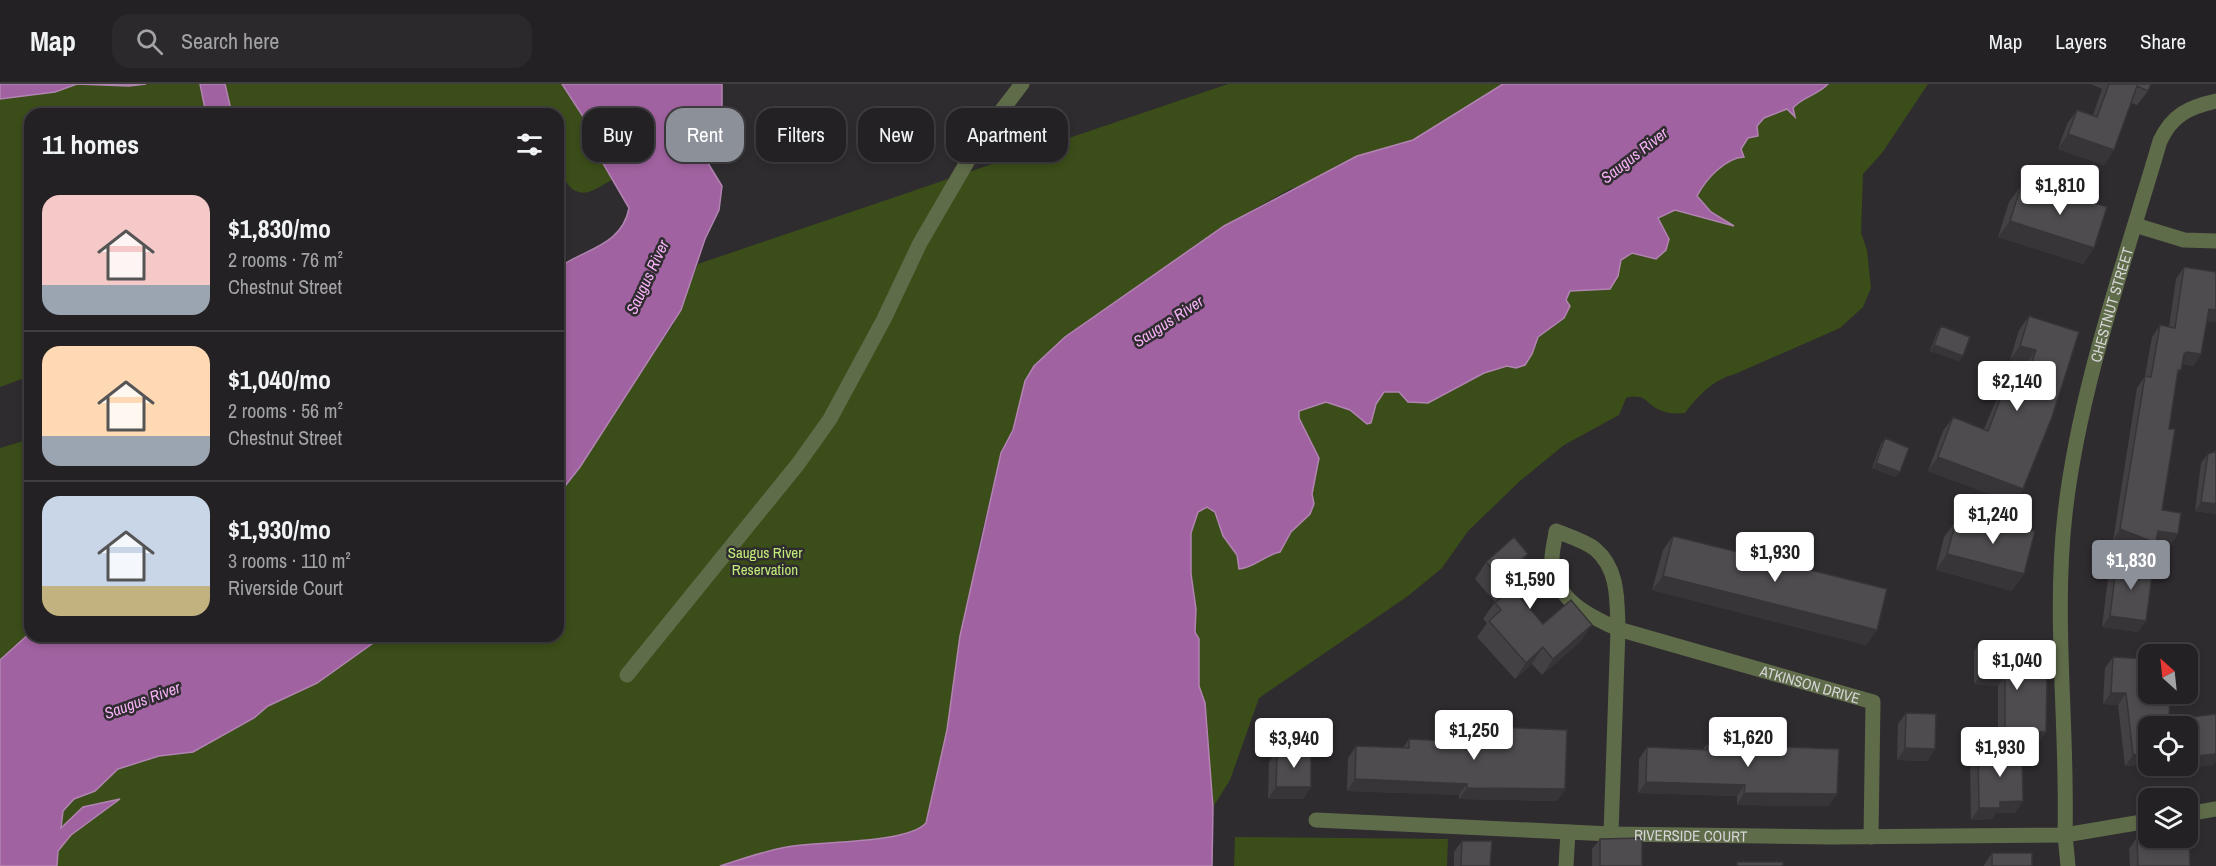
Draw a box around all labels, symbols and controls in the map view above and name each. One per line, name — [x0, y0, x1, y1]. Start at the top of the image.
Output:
search box — [112, 14, 532, 68]
text: Map — [30, 22, 76, 60]
icon: search — [133, 25, 166, 58]
text: Search here — [181, 26, 279, 56]
text: Map — [1989, 27, 2022, 56]
text: Layers — [2055, 27, 2107, 56]
text: Share — [2140, 27, 2186, 56]
chip: Buy — [582, 108, 654, 162]
chip: Rent — [666, 108, 744, 162]
chip: Filters — [756, 108, 846, 162]
chip: New — [858, 108, 934, 162]
chip: Apartment — [946, 108, 1068, 162]
water label: Saugus River — [1596, 121, 1673, 188]
text: 11 homes — [42, 127, 139, 162]
icon: filters — [513, 128, 546, 161]
pin: $1,810 — [2011, 165, 2109, 216]
text: $1,810 — [2035, 171, 2085, 198]
text: $1,830/mo — [228, 211, 331, 246]
icon: home — [90, 219, 162, 291]
water label: Saugus River — [620, 236, 674, 318]
street label: CHESTNUT STREET — [2085, 244, 2138, 365]
text: 2 rooms · 76 m² — [228, 246, 343, 273]
text: Chestnut Street — [228, 273, 342, 300]
water label: Saugus River — [1129, 290, 1208, 352]
pin: $2,140 — [1968, 361, 2066, 412]
text: $1,040/mo — [228, 362, 331, 397]
text: $2,140 — [1992, 367, 2042, 394]
icon: home — [90, 370, 162, 442]
text: 2 rooms · 56 m² — [228, 397, 343, 424]
text: Chestnut Street — [228, 424, 342, 451]
pin: $1,240 — [1944, 494, 2042, 545]
text: $1,240 — [1968, 500, 2018, 527]
text: $1,930/mo — [228, 512, 331, 547]
icon: home — [90, 520, 162, 592]
pin: $1,930 — [1726, 532, 1824, 583]
text: $1,930 — [1750, 538, 1800, 565]
pin: $1,830 — [2082, 540, 2180, 591]
park label: Saugus River Reservation — [728, 542, 802, 580]
text: $1,830 — [2106, 546, 2156, 573]
text: 3 rooms · 110 m² — [228, 547, 351, 574]
pin: $1,590 — [1481, 559, 1579, 610]
text: $1,590 — [1505, 565, 1555, 592]
text: Riverside Court — [228, 574, 343, 601]
pin: $1,040 — [1968, 640, 2066, 691]
north arrow — [2138, 644, 2198, 704]
map controls — [2138, 644, 2198, 848]
text: $1,040 — [1992, 646, 2042, 673]
street label: ATKINSON DRIVE — [1757, 659, 1863, 708]
water label: Saugus River — [101, 676, 184, 724]
pin: $1,250 — [1425, 710, 1523, 761]
text: $1,250 — [1449, 716, 1499, 743]
button: locate — [2138, 716, 2198, 776]
pin: $1,620 — [1699, 717, 1797, 768]
pin: $3,940 — [1245, 718, 1343, 769]
text: $1,620 — [1723, 723, 1773, 750]
text: $3,940 — [1269, 724, 1319, 751]
pin: $1,930 — [1951, 727, 2049, 778]
text: $1,930 — [1975, 733, 2025, 760]
button: layers — [2138, 788, 2198, 848]
street label: RIVERSIDE COURT — [1634, 824, 1748, 846]

